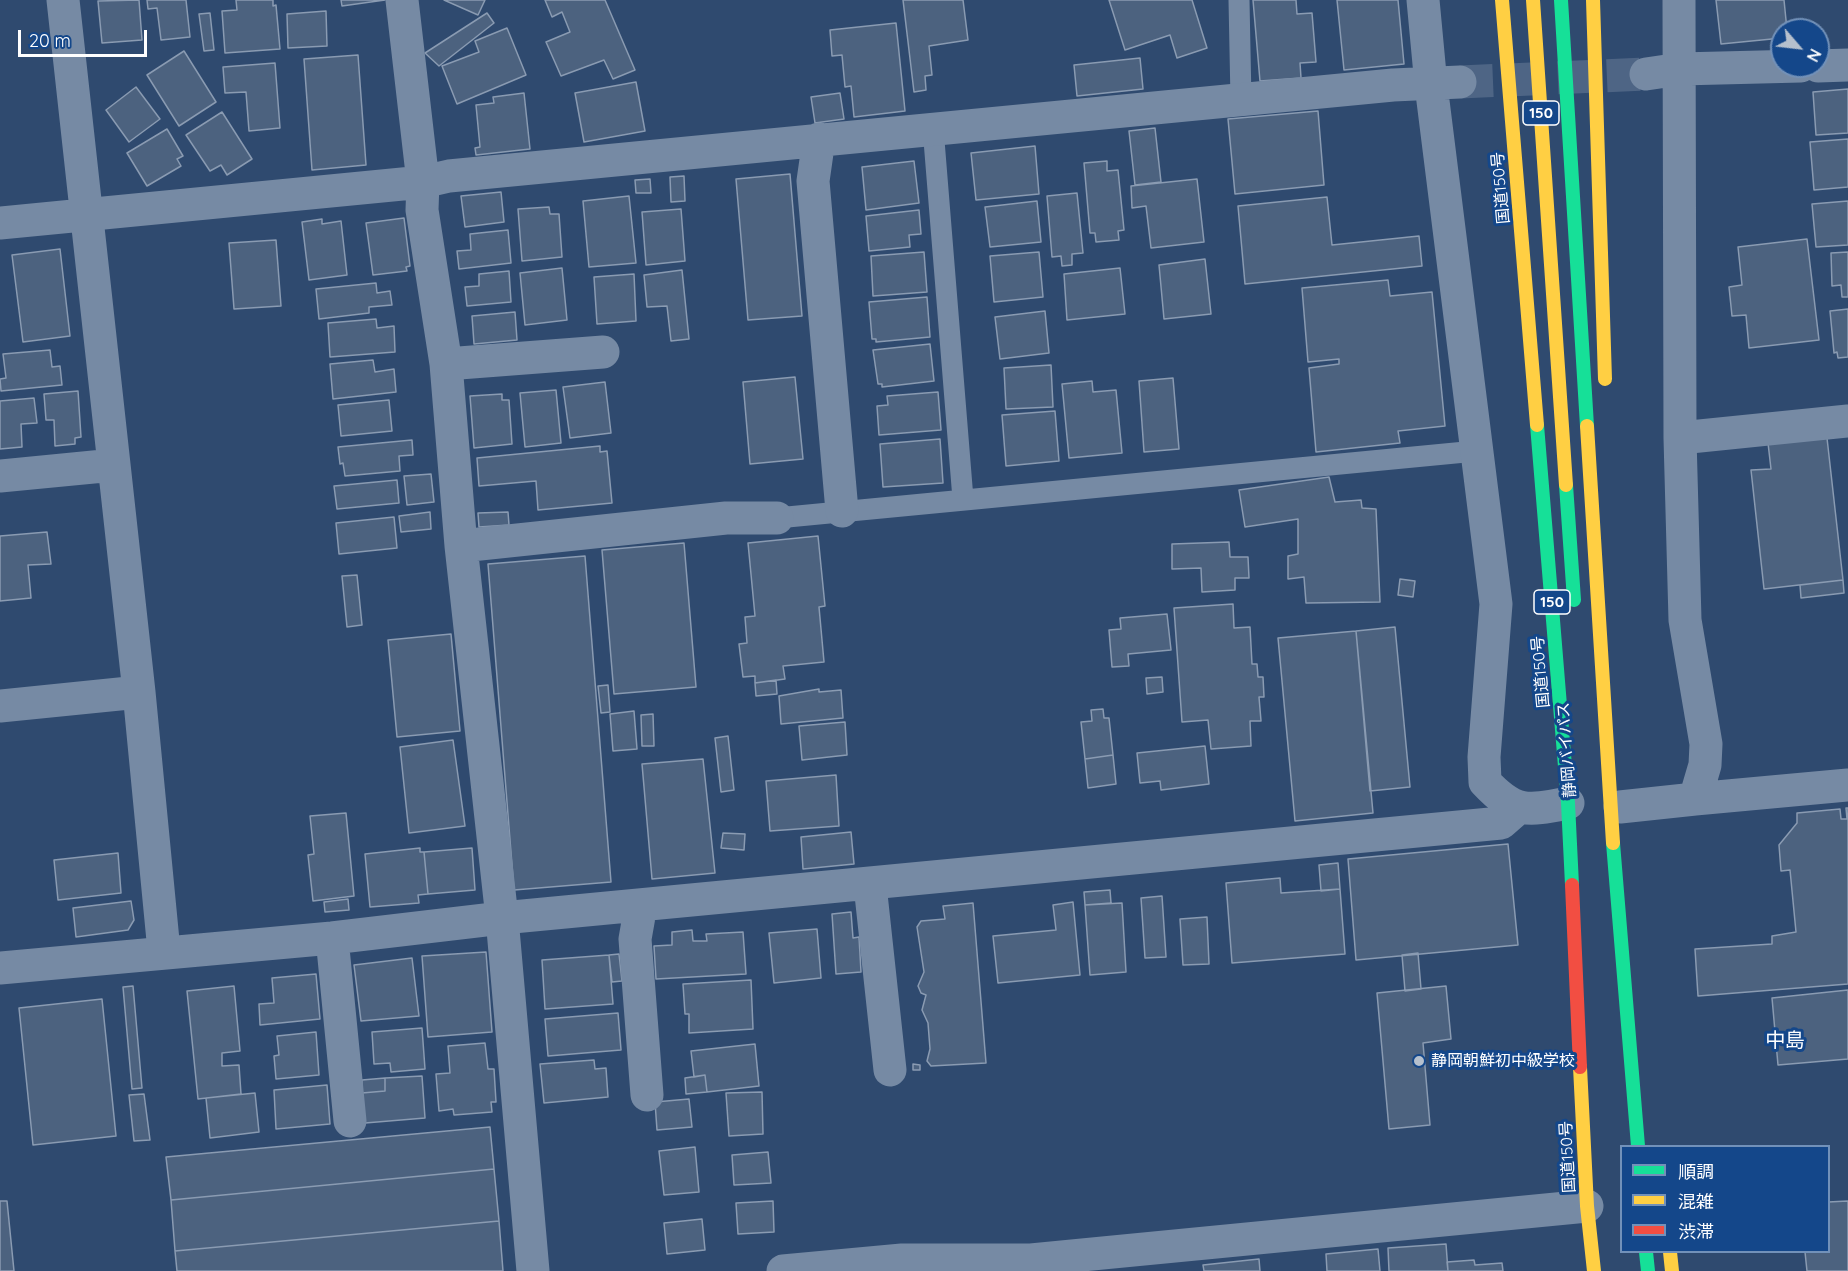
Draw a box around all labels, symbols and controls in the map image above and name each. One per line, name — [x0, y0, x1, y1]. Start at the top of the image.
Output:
scale bar — [21, 18, 150, 56]
north arrow — [1770, 18, 1830, 78]
text: 20 m — [29, 29, 71, 52]
text: N — [1803, 46, 1826, 65]
road number: 150 — [1523, 101, 1559, 125]
street label: 国道150号 — [1488, 151, 1514, 225]
road number: 150 — [1534, 590, 1570, 614]
street label: 国道150号 — [1528, 635, 1554, 709]
street label: 静岡バイパス — [1554, 701, 1580, 799]
district label: 中島 — [1765, 1029, 1805, 1053]
place label: 静岡朝鮮初中級学校 — [1431, 1051, 1575, 1071]
marker: 静岡朝鮮初中級学校 — [1412, 1054, 1426, 1068]
street label: 国道150号 — [1557, 1120, 1579, 1194]
legend — [1620, 1145, 1830, 1253]
text: 順調 — [1678, 1160, 1714, 1183]
text: 混雑 — [1678, 1190, 1714, 1213]
text: 渋滞 — [1678, 1220, 1714, 1243]

